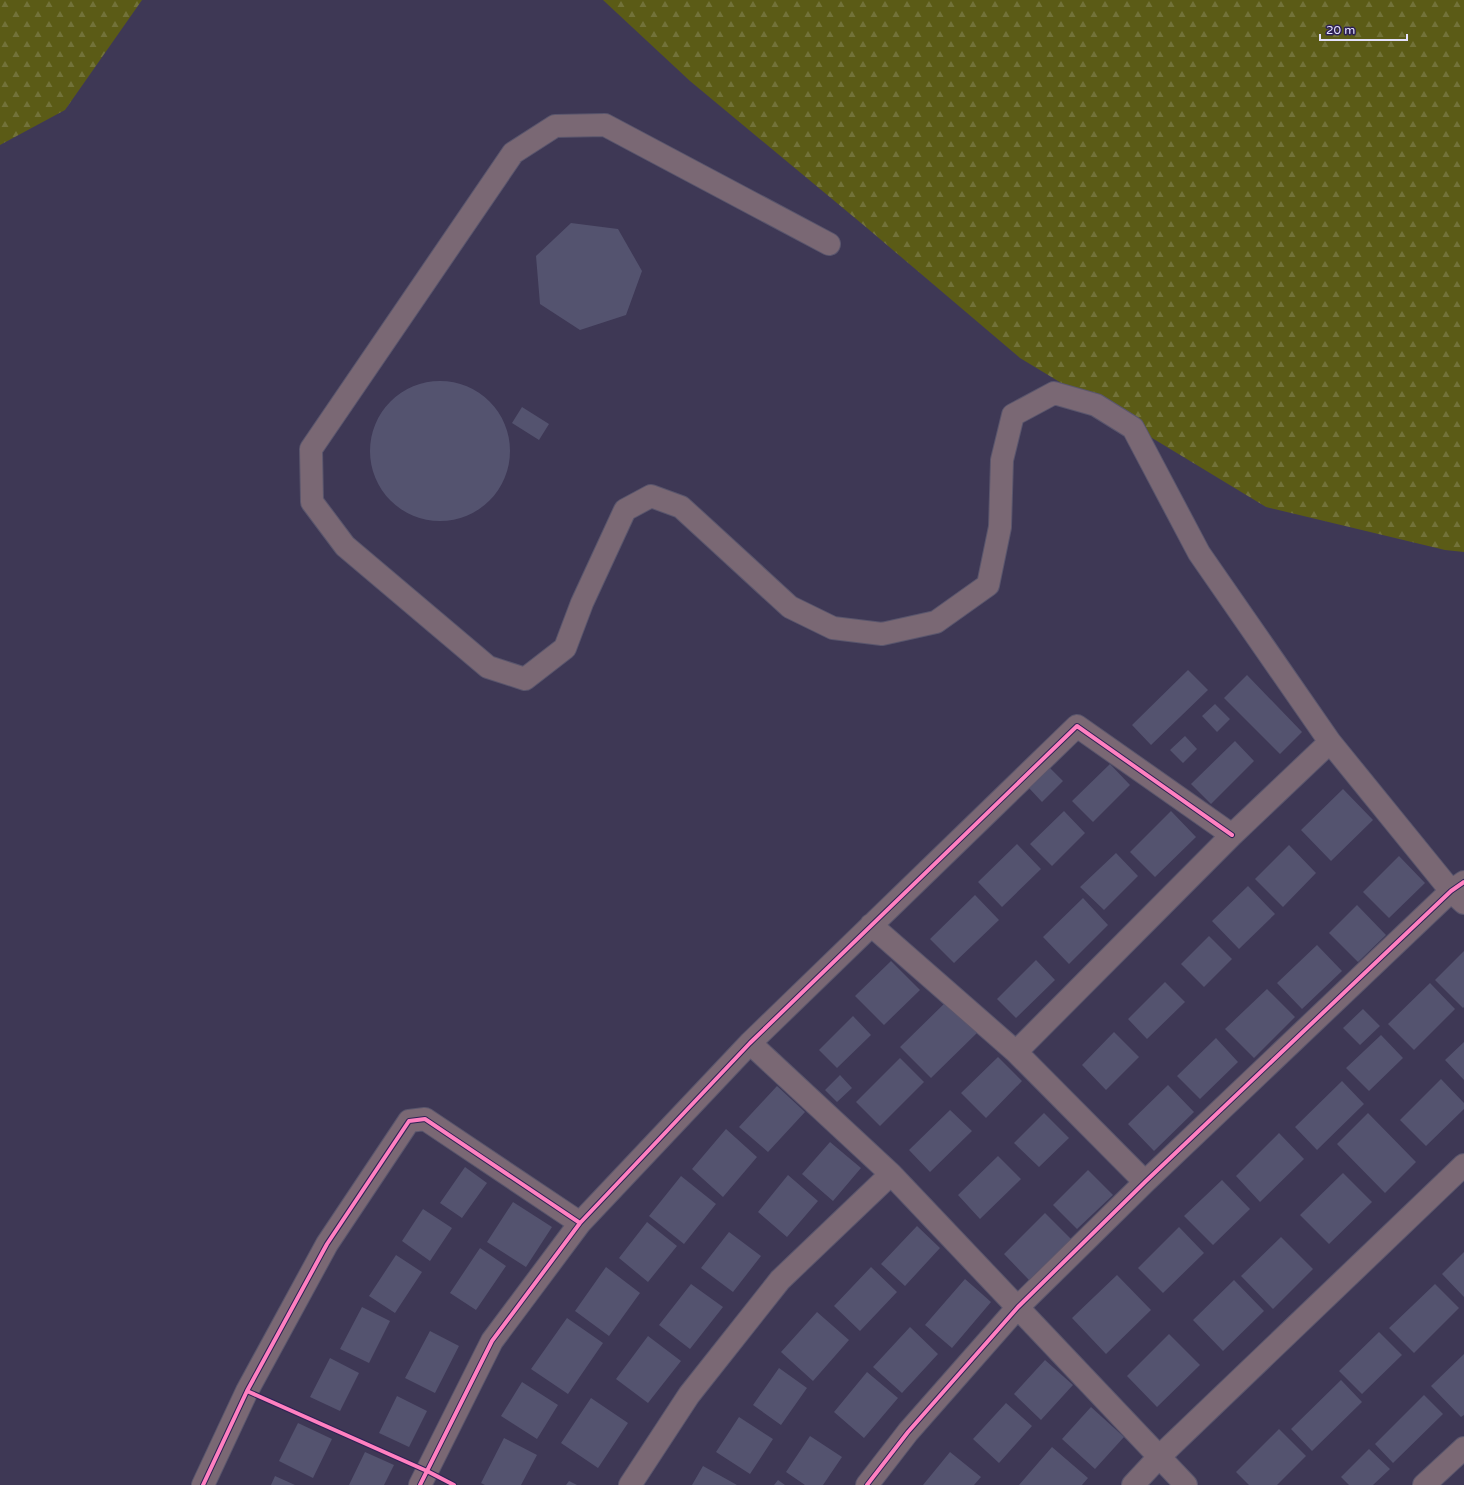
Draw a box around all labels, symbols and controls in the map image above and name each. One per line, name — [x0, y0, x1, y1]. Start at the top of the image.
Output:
scale bar — [1320, 16, 1407, 42]
text: 20 m — [1326, 23, 1355, 37]

